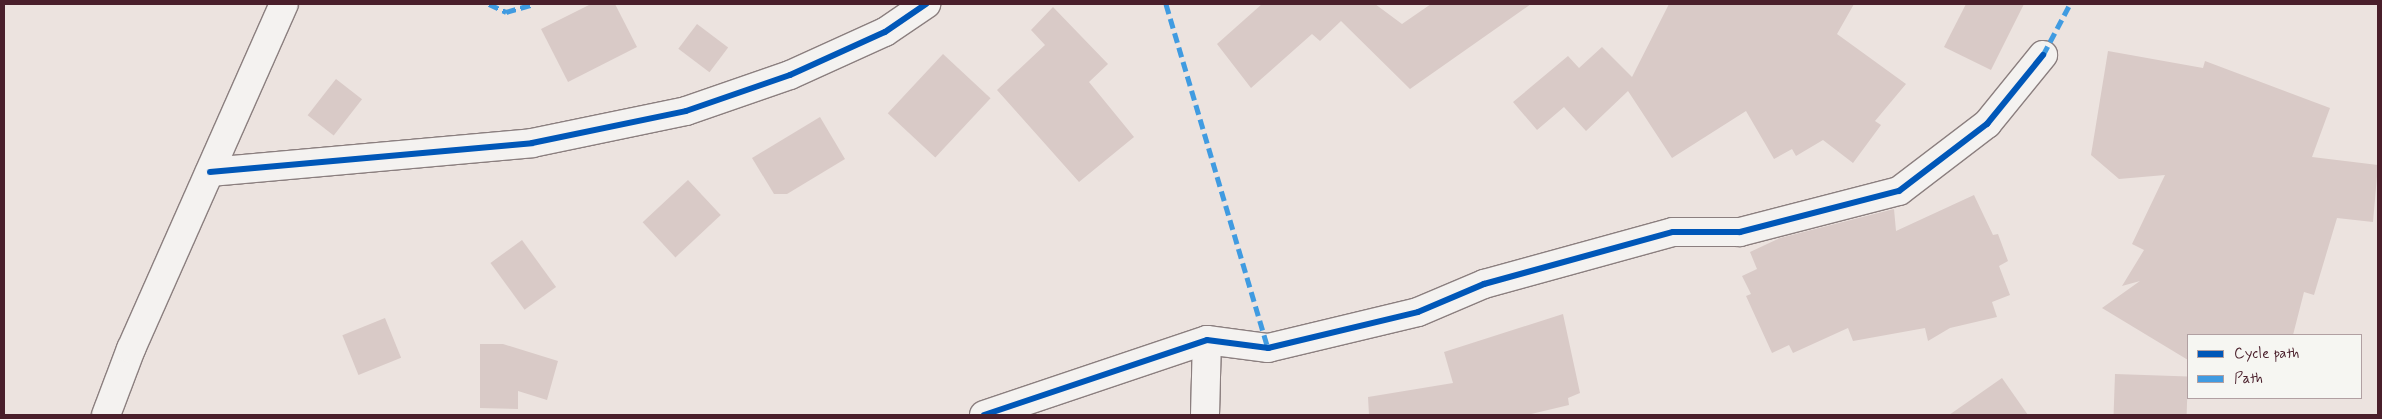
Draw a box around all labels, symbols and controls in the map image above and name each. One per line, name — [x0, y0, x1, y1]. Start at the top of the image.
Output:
legend — [2187, 334, 2362, 399]
text: Cycle path — [2234, 344, 2299, 364]
text: Path — [2234, 369, 2263, 389]

